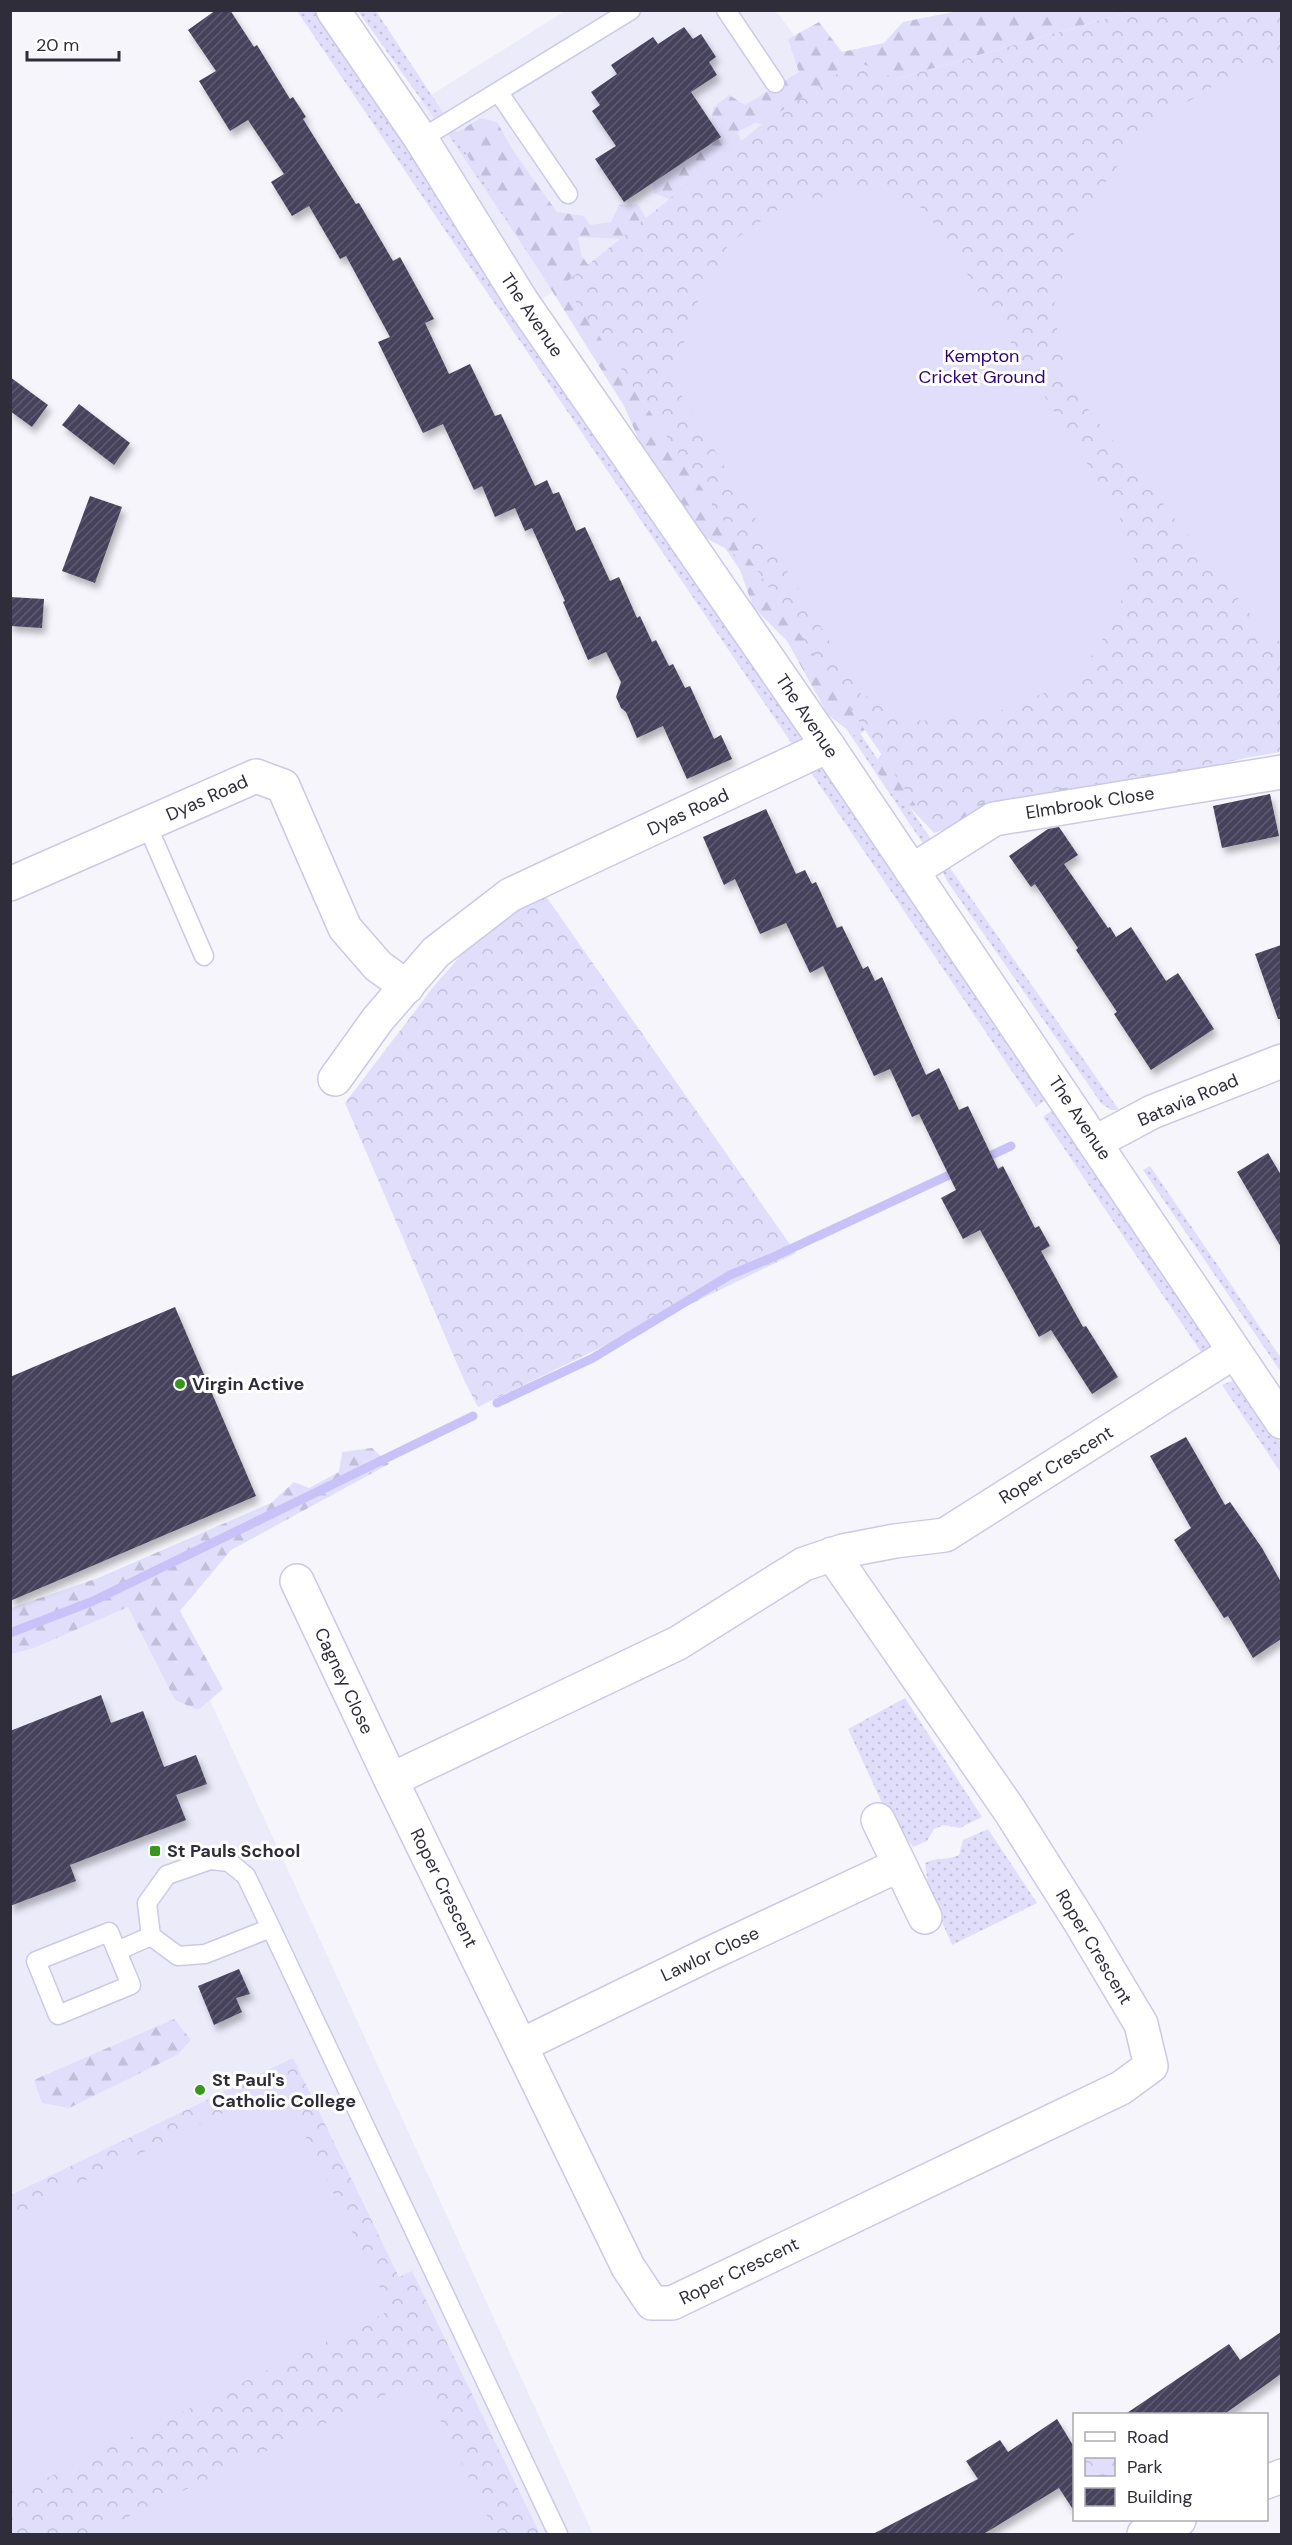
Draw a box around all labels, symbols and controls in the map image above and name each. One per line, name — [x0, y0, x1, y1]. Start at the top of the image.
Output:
scale bar — [27, 24, 118, 62]
text: 20 m — [36, 33, 79, 57]
street label: The Avenue — [495, 268, 569, 362]
park label: Kempton Cricket Ground — [919, 344, 1045, 389]
street label: The Avenue — [770, 669, 844, 763]
street label: Dyas Road — [162, 769, 252, 827]
street label: Elmbrook Close — [1024, 781, 1156, 825]
street label: Dyas Road — [643, 783, 733, 841]
street label: Batavia Road — [1134, 1068, 1242, 1132]
street label: The Avenue — [1043, 1071, 1117, 1165]
place label: Virgin Active — [192, 1372, 304, 1396]
marker: Virgin Active — [173, 1377, 187, 1391]
street label: Roper Crescent — [994, 1420, 1118, 1510]
street label: Cagney Close — [309, 1624, 379, 1738]
street label: Roper Crescent — [405, 1824, 483, 1952]
place label: St Pauls School — [167, 1839, 300, 1863]
marker: St Pauls School — [148, 1844, 162, 1858]
street label: Roper Crescent — [1050, 1885, 1138, 2009]
street label: Lawlor Close — [657, 1921, 763, 1987]
place label: St Paul's Catholic College — [212, 2068, 356, 2113]
marker: St Paul's Catholic College — [193, 2083, 207, 2097]
street label: Roper Crescent — [675, 2232, 803, 2310]
legend — [1073, 2413, 1268, 2521]
text: Road — [1127, 2425, 1169, 2449]
text: Park — [1127, 2455, 1163, 2479]
text: Building — [1127, 2485, 1192, 2509]

